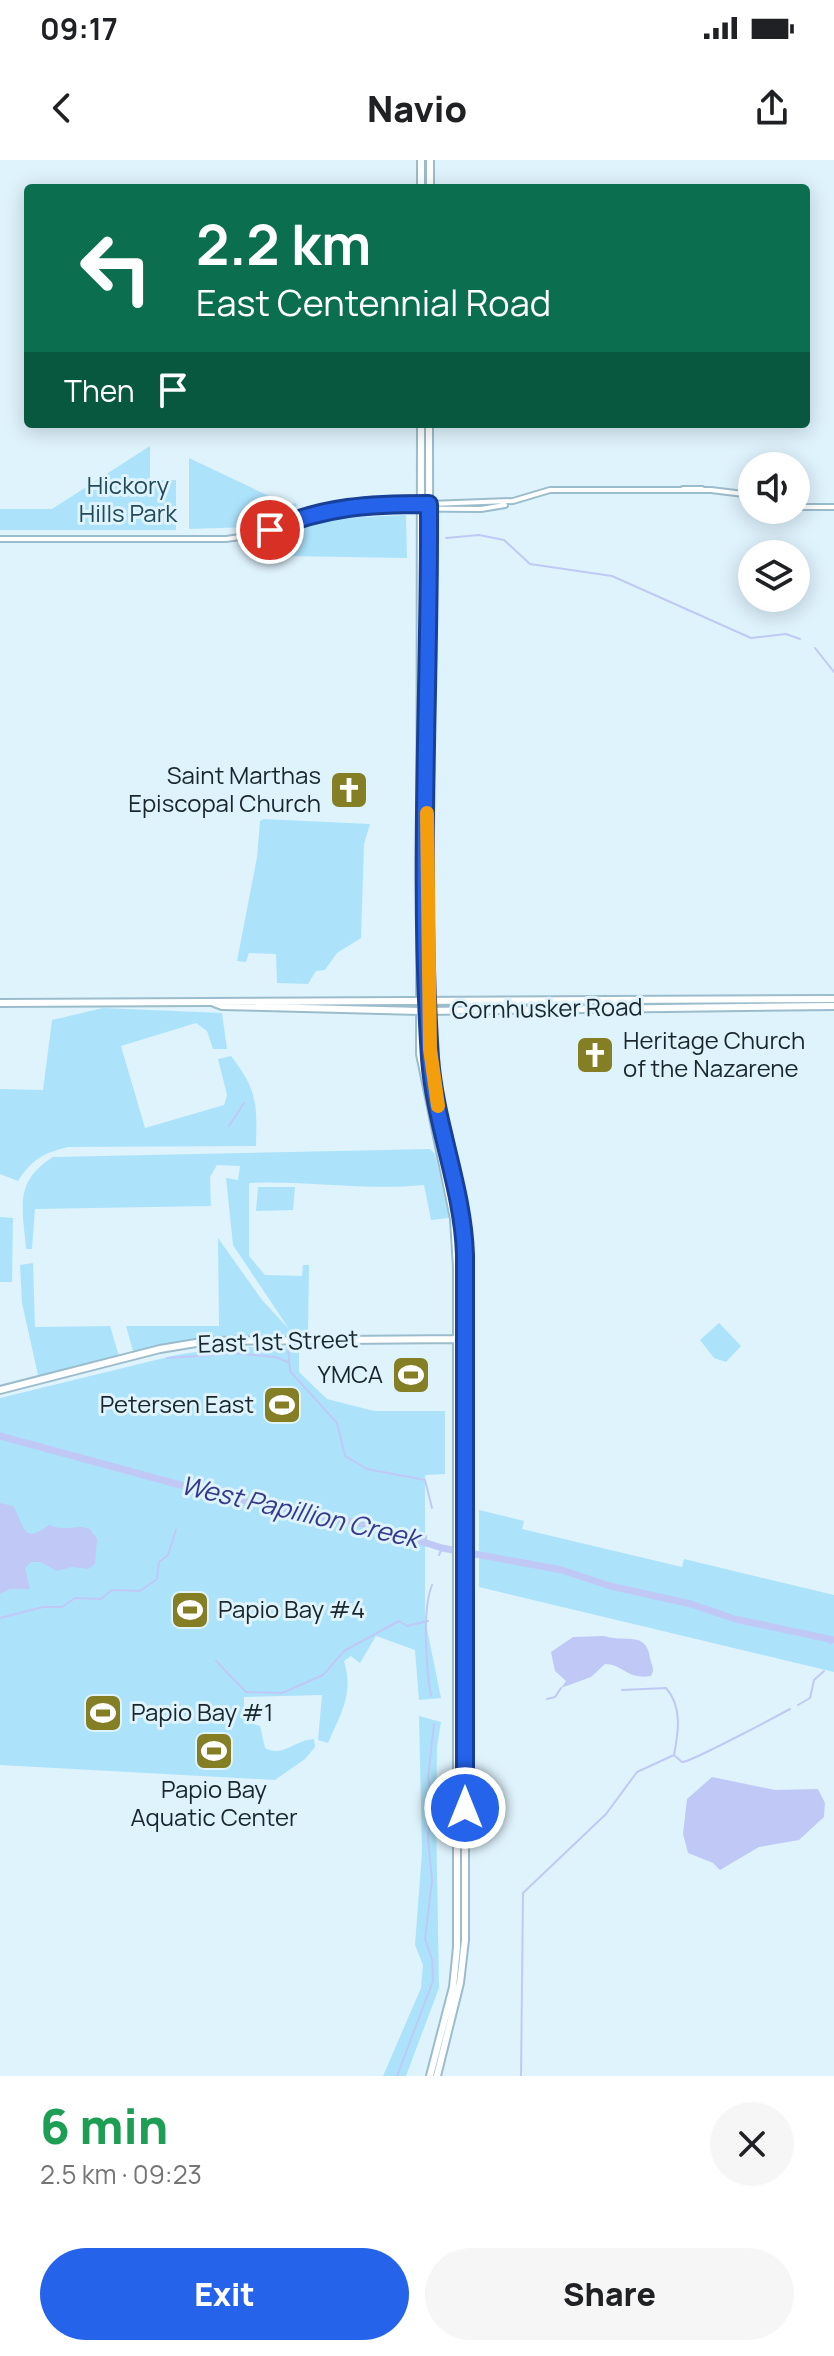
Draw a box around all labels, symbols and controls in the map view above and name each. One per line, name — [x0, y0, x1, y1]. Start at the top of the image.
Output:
text: 09:17 — [40, 8, 118, 49]
text: Navio — [367, 84, 467, 133]
icon: back — [40, 86, 84, 130]
icon: share — [750, 86, 794, 130]
text: 2.2 km — [196, 205, 371, 282]
icon: left — [64, 216, 168, 320]
text: East Centennial Road — [196, 278, 551, 327]
icon: arrive — [151, 368, 195, 412]
text: Then — [64, 370, 135, 411]
map controls — [738, 452, 810, 612]
button: sound — [738, 452, 810, 524]
park label: Hickory Hills Park — [79, 468, 178, 529]
pin — [236, 496, 304, 564]
icon: arrive — [248, 508, 292, 552]
button: layers — [738, 540, 810, 612]
place label: Saint Marthas Episcopal Church — [128, 758, 321, 819]
church icon: Saint Marthas Episcopal Church — [328, 769, 370, 811]
street label: Cornhusker Road — [451, 989, 643, 1026]
place label: Heritage Church of the Nazarene — [623, 1023, 805, 1084]
church icon: Heritage Church of the Nazarene — [574, 1034, 616, 1076]
street label: East 1st Street — [197, 1321, 359, 1360]
sports icon: YMCA — [390, 1354, 432, 1396]
place label: YMCA — [318, 1357, 383, 1390]
sports icon: Petersen East — [261, 1384, 303, 1426]
place label: Petersen East — [100, 1387, 254, 1420]
water label: West Papillion Creek — [178, 1466, 427, 1557]
sports icon: Papio Bay #4 — [169, 1589, 211, 1631]
place label: Papio Bay #4 — [218, 1592, 365, 1625]
sports icon: Papio Bay #1 — [82, 1692, 124, 1734]
place label: Papio Bay #1 — [131, 1695, 273, 1728]
sports icon: Papio Bay Aquatic Center — [193, 1730, 235, 1772]
position arrow — [423, 1766, 507, 1850]
place label: Papio Bay Aquatic Center — [130, 1772, 298, 1833]
text: 6 min — [40, 2093, 168, 2158]
button: close — [710, 2102, 794, 2186]
text: 2.5 km · 09:23 — [40, 2156, 202, 2192]
button: Exit — [40, 2248, 409, 2340]
button: Share — [425, 2248, 794, 2340]

